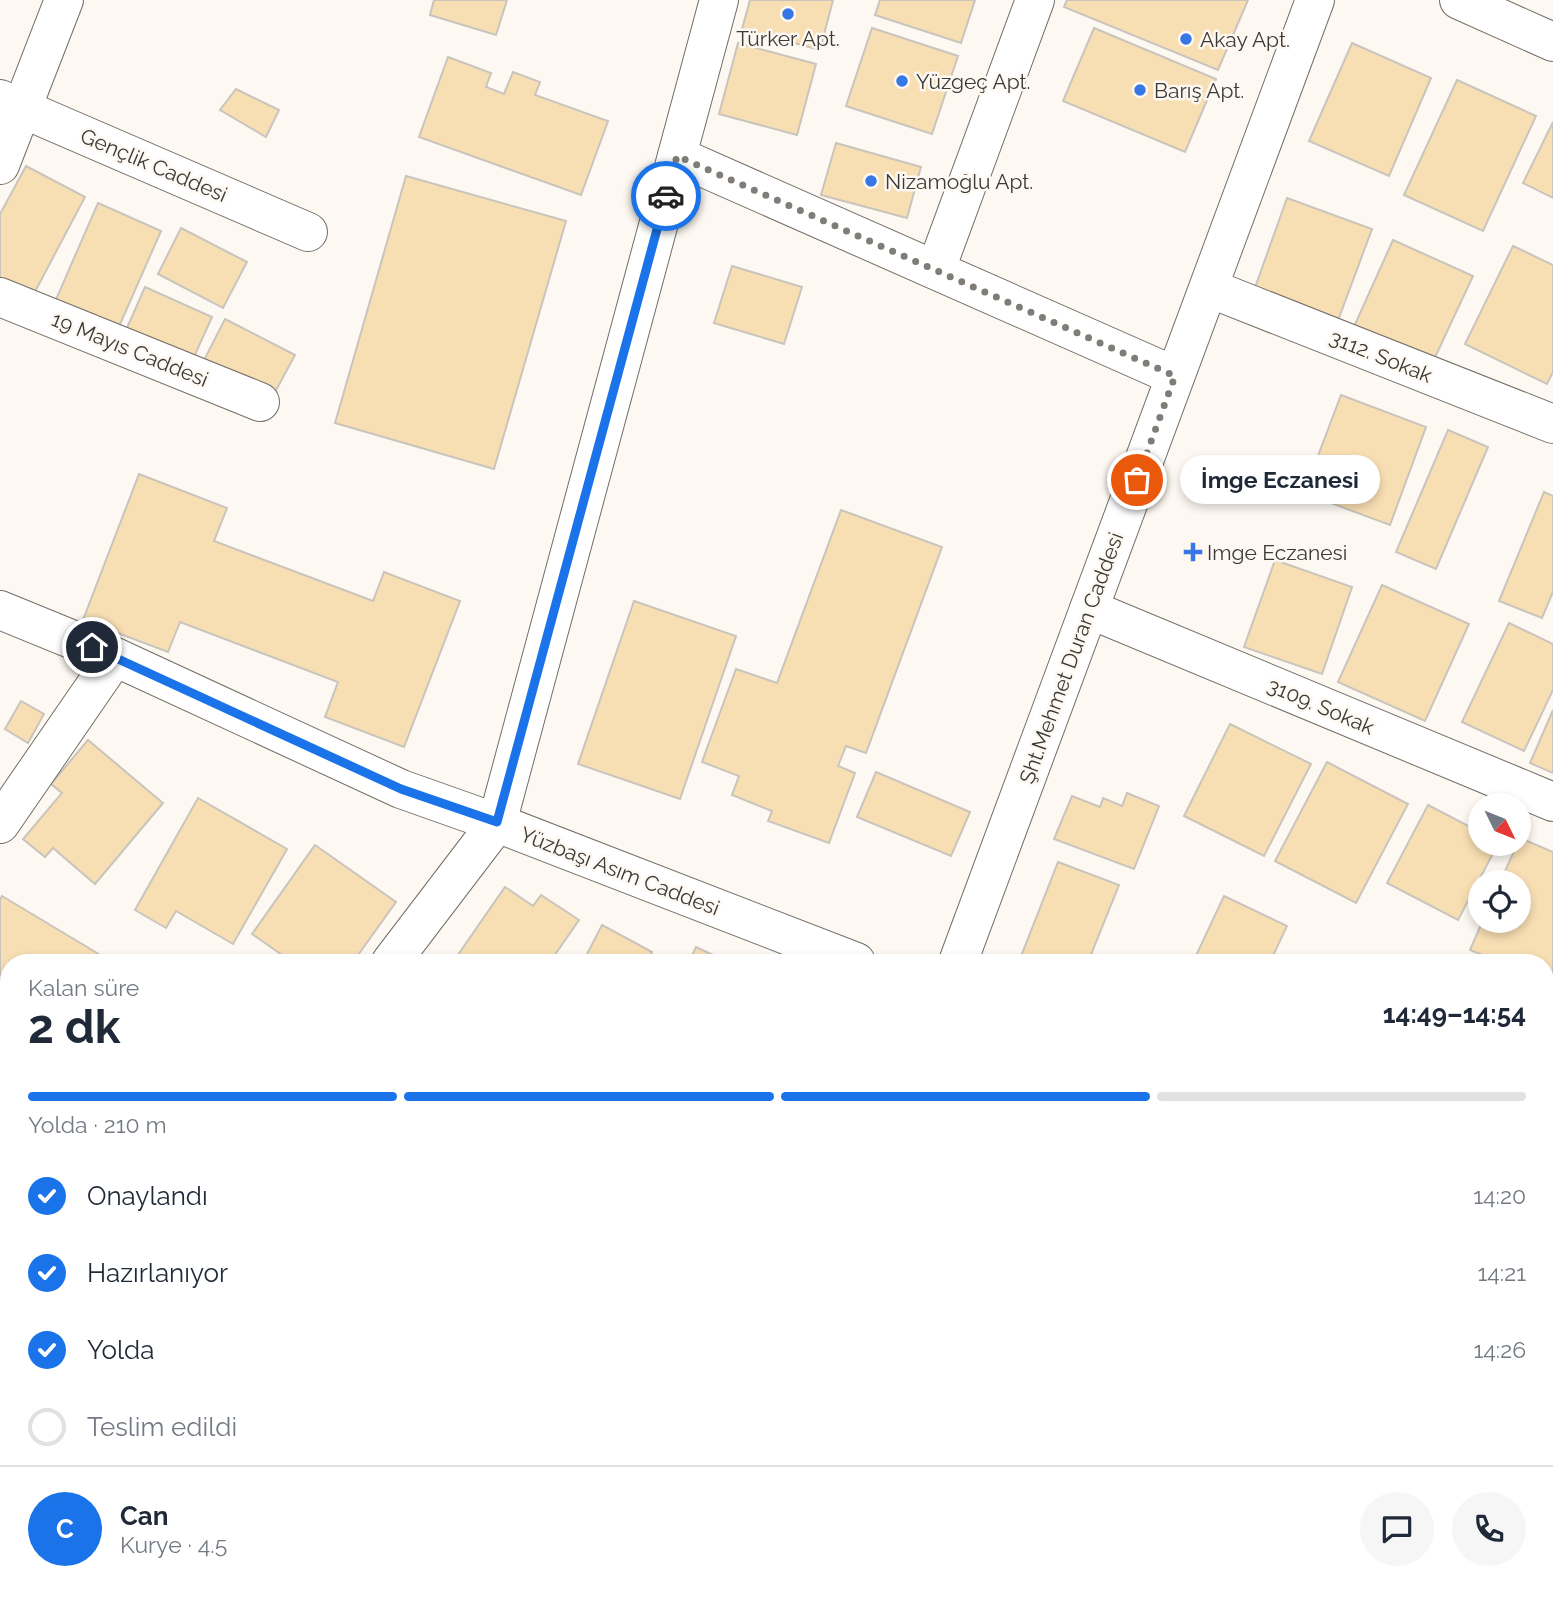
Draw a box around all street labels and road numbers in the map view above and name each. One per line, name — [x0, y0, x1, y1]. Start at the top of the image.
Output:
street label: Gençlik Caddesi — [77, 123, 231, 207]
street label: 19 Mayıs Caddesi — [48, 306, 212, 392]
street label: 3112. Sokak — [1326, 324, 1436, 388]
street label: Şht.Mehmet Duran Caddesi — [1014, 529, 1128, 787]
street label: 3109. Sokak — [1264, 672, 1378, 740]
street label: Yüzbaşı Asım Caddesi — [517, 821, 723, 921]

